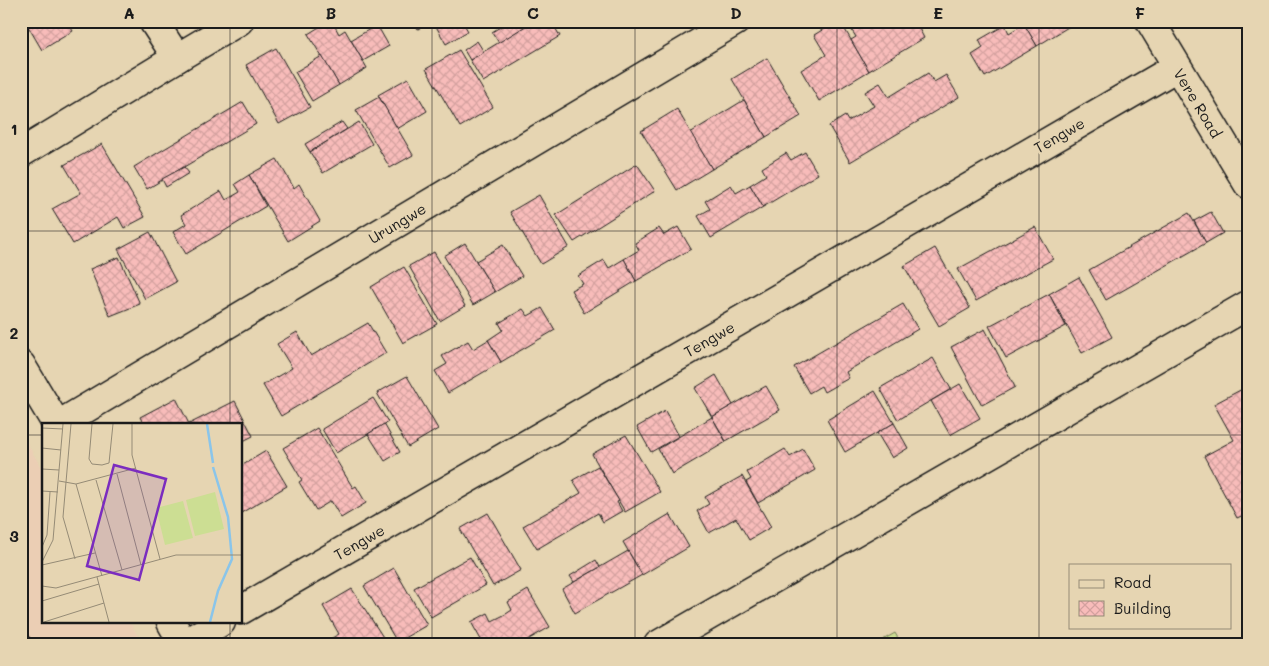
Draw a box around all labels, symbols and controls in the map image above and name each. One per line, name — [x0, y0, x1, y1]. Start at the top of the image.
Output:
text: A — [123, 2, 135, 23]
text: B — [326, 2, 336, 23]
text: C — [527, 2, 539, 23]
text: D — [730, 2, 742, 23]
text: E — [933, 2, 943, 23]
text: F — [1135, 2, 1145, 23]
street label: Vere Road — [1169, 64, 1227, 142]
street label: Tengwe — [1030, 112, 1088, 158]
text: 1 — [10, 118, 18, 139]
street label: Urungwe — [365, 198, 429, 248]
street label: Tengwe — [680, 316, 738, 362]
text: 2 — [10, 322, 19, 343]
inset map — [42, 423, 242, 624]
street label: Tengwe — [330, 519, 388, 565]
text: 3 — [9, 525, 19, 546]
legend — [1069, 564, 1232, 628]
text: Road — [1114, 572, 1151, 592]
text: Building — [1114, 598, 1171, 618]

